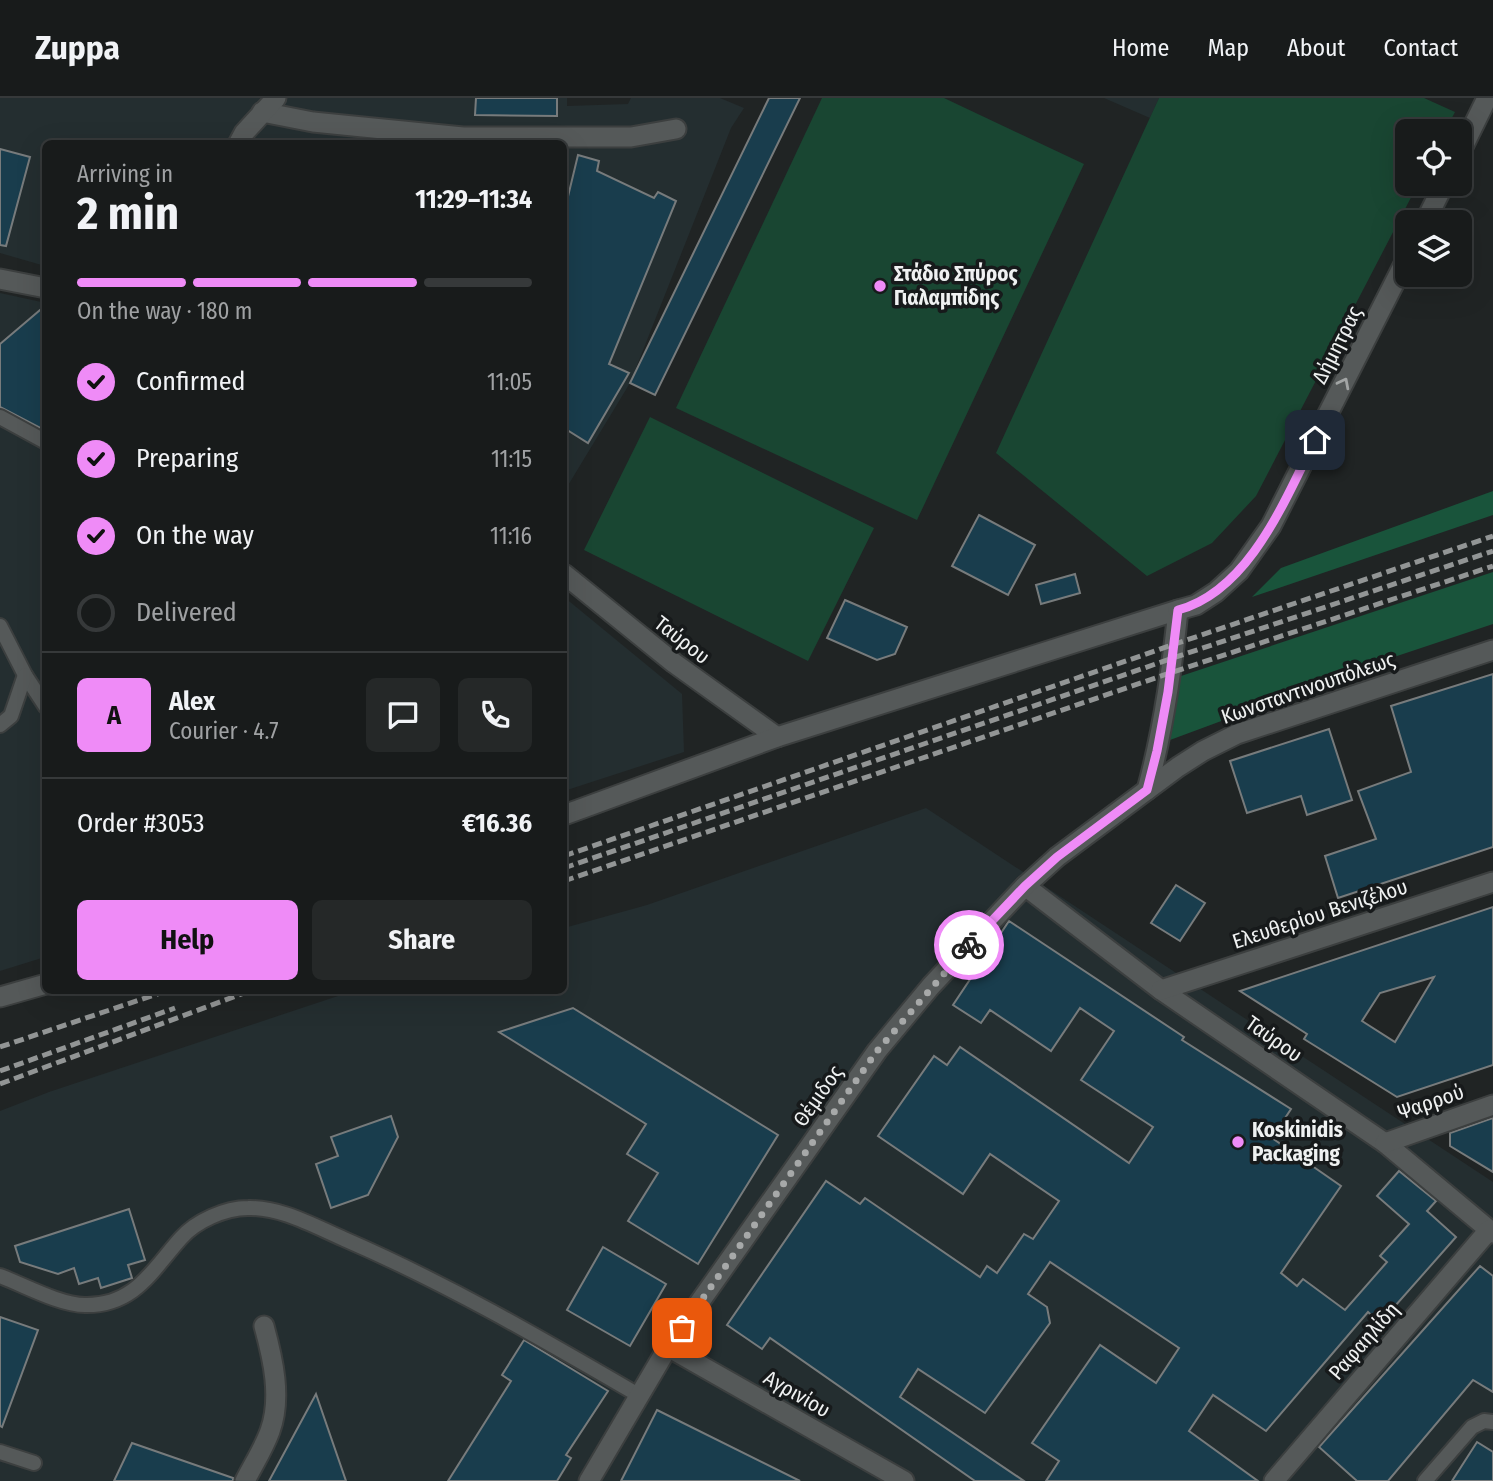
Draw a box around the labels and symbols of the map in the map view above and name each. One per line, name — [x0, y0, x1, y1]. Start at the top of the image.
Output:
place label: Στάδιο Σπύρος Γιαλαμπίδης — [894, 261, 1018, 311]
marker: Στάδιο Σπύρος Γιαλαμπίδης — [872, 278, 888, 294]
street label: Δήμητρας — [1306, 302, 1368, 388]
one-way arrow — [1336, 378, 1350, 390]
pin — [1285, 410, 1345, 470]
street label: Ταύρου — [649, 610, 715, 670]
street label: Κωνσταντινουπόλεως — [1218, 646, 1398, 730]
street label: Ελευθερίου Βενιζέλου — [1229, 873, 1411, 955]
courier — [934, 910, 1004, 980]
street label: Ταύρου — [1241, 1010, 1307, 1068]
street label: Θέμιδος — [788, 1060, 849, 1132]
street label: Ψαρρού — [1395, 1079, 1467, 1125]
place label: Koskinidis Packaging — [1252, 1117, 1343, 1167]
marker: Koskinidis Packaging — [1230, 1134, 1246, 1150]
street label: Ραφαηλίδη — [1323, 1297, 1405, 1385]
pin — [652, 1298, 712, 1358]
street label: Αγρινίου — [759, 1365, 835, 1423]

